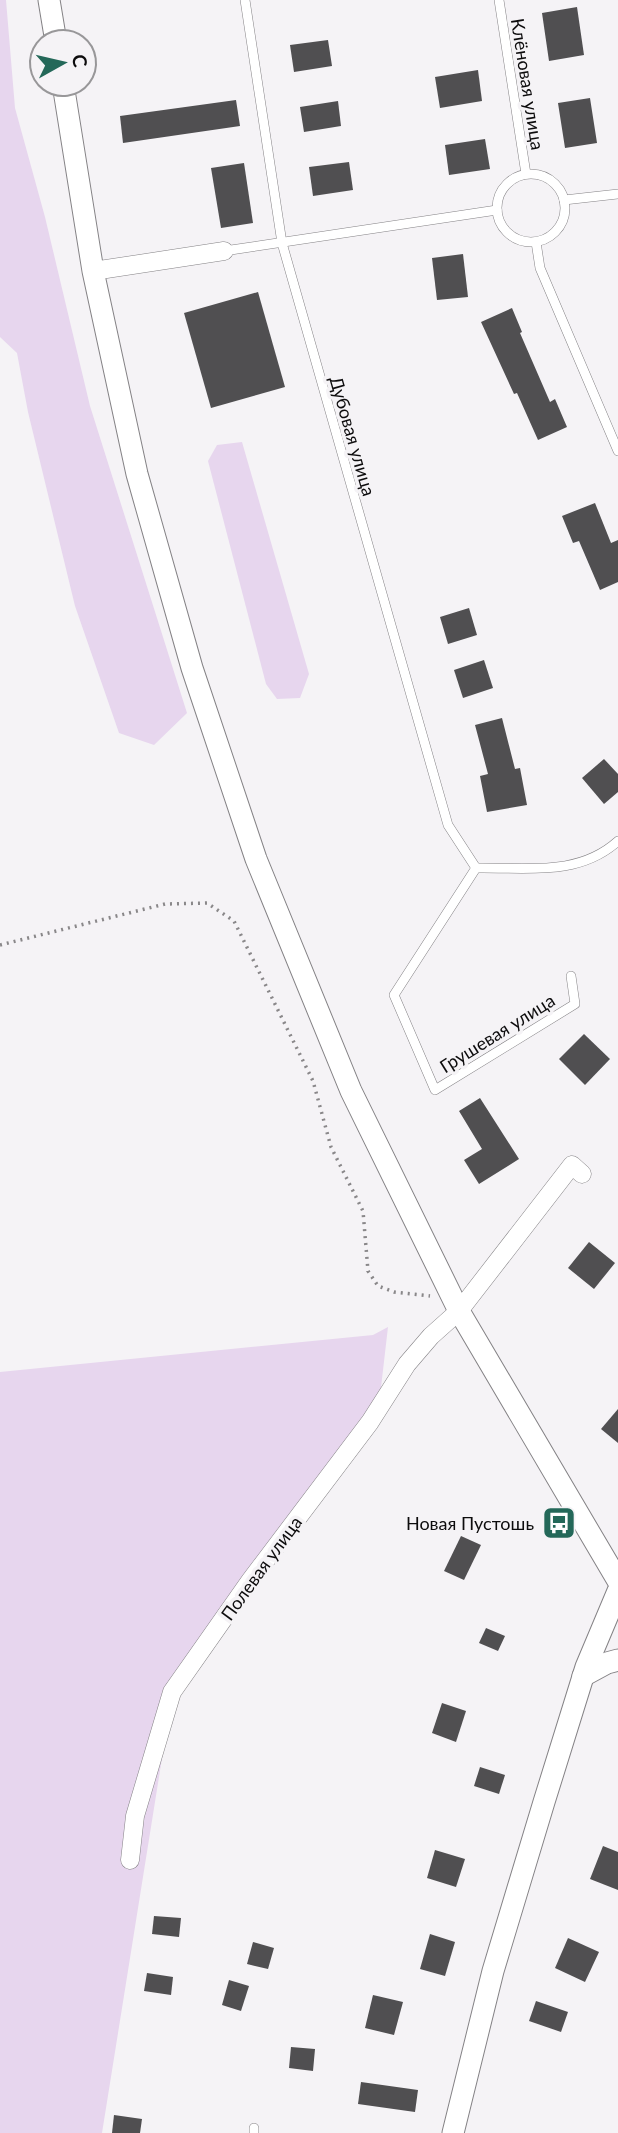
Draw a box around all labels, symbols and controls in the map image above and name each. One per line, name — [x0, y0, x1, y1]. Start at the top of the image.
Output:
street label: Клёновая улица — [507, 17, 549, 151]
north arrow — [28, 28, 98, 98]
text: С — [68, 53, 93, 69]
street label: Дубовая улица — [325, 373, 381, 499]
street label: Грушевая улица — [435, 989, 559, 1077]
bus stop icon: Новая Пустошь — [540, 1504, 578, 1542]
street label: Полевая улица — [216, 1512, 306, 1624]
place label: Новая Пустошь — [406, 1512, 534, 1534]

